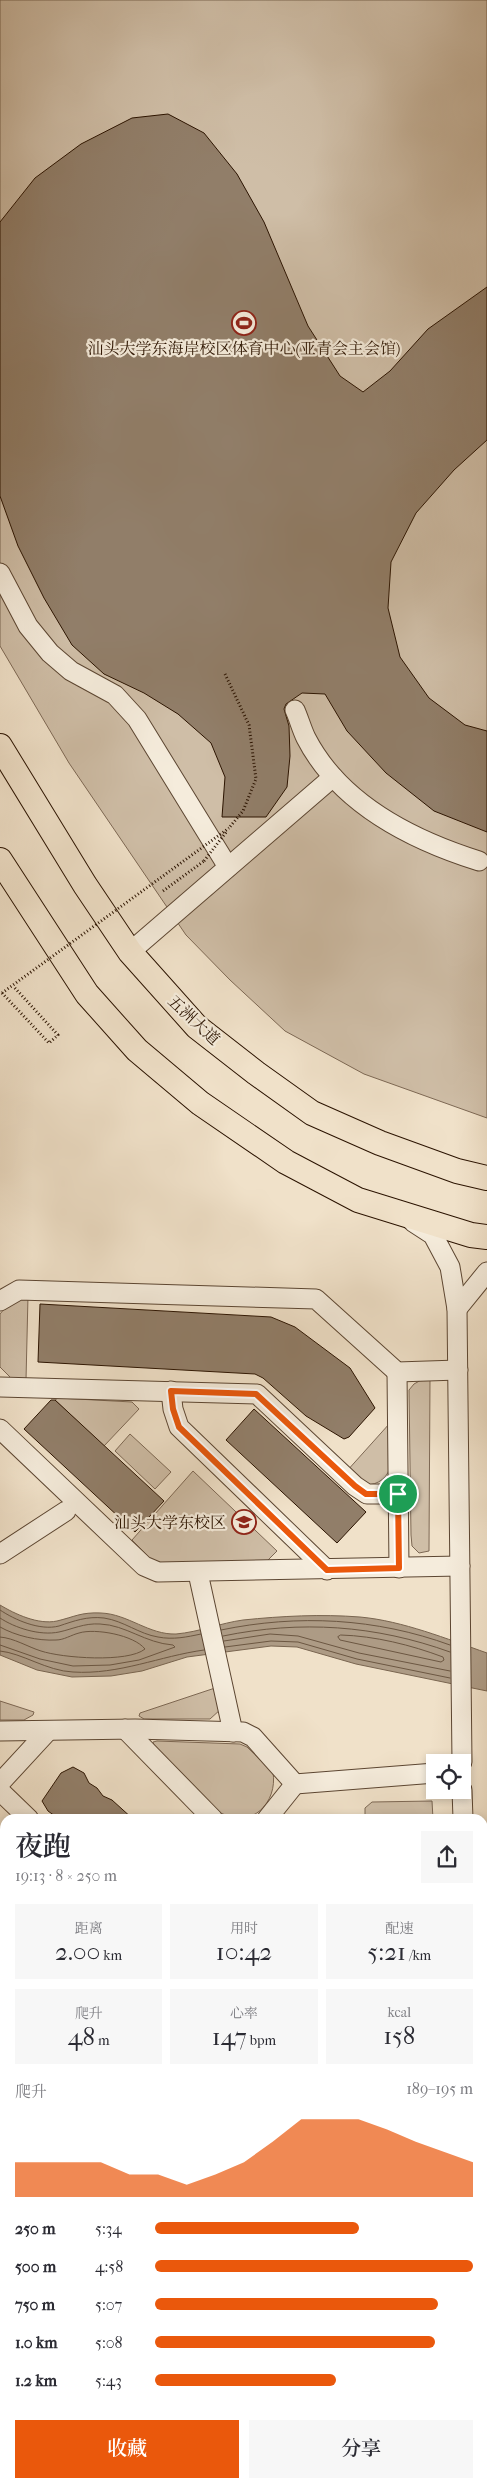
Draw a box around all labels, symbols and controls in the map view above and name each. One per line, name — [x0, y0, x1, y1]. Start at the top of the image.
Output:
sports icon: 汕头大学东海岸校区体育中心(亚青会主会馆) — [231, 310, 257, 336]
place label: 汕头大学东海岸校区体育中心(亚青会主会馆) — [88, 339, 400, 358]
street label: 五洲大道 — [164, 991, 224, 1049]
pin — [377, 1473, 419, 1515]
icon: arrive — [384, 1480, 412, 1508]
school or university icon: 汕头大学东校区 — [231, 1509, 257, 1535]
place label: 汕头大学东校区 — [114, 1513, 226, 1532]
map controls — [426, 1754, 471, 1799]
button: locate — [426, 1754, 471, 1799]
text: 夜跑 — [15, 1830, 71, 1863]
button: share — [421, 1831, 473, 1883]
text: 19:13 · 8 × 250 m — [15, 1866, 117, 1885]
text: 距离 — [75, 1920, 103, 1937]
text: 用时 — [230, 1920, 258, 1937]
text: 配速 — [385, 1920, 413, 1937]
text: 2.00 — [55, 1937, 100, 1966]
text: 10:42 — [216, 1937, 272, 1966]
text: 5:21 — [367, 1937, 406, 1966]
text: km — [100, 1947, 122, 1964]
text: /km — [406, 1947, 431, 1964]
text: kcal — [388, 2004, 411, 2021]
text: 爬升 — [75, 2005, 103, 2022]
text: 心率 — [230, 2005, 258, 2022]
text: 158 — [383, 2021, 415, 2050]
text: 48 — [68, 2022, 95, 2051]
text: 147 — [212, 2022, 247, 2051]
text: m — [95, 2032, 110, 2049]
text: bpm — [247, 2032, 276, 2049]
text: 189–195 m — [406, 2079, 473, 2098]
text: 爬升 — [15, 2082, 47, 2101]
text: 250 m — [15, 2219, 56, 2238]
text: 5:34 — [95, 2219, 122, 2238]
text: 500 m — [15, 2257, 56, 2276]
text: 4:58 — [95, 2257, 123, 2276]
text: 750 m — [15, 2295, 55, 2314]
text: 5:07 — [95, 2295, 122, 2314]
text: 1.0 km — [15, 2333, 58, 2352]
text: 5:08 — [95, 2333, 123, 2352]
text: 1.2 km — [15, 2371, 57, 2390]
text: 5:43 — [95, 2371, 122, 2390]
button: 收藏 — [15, 2420, 239, 2478]
button: 分享 — [249, 2420, 473, 2478]

